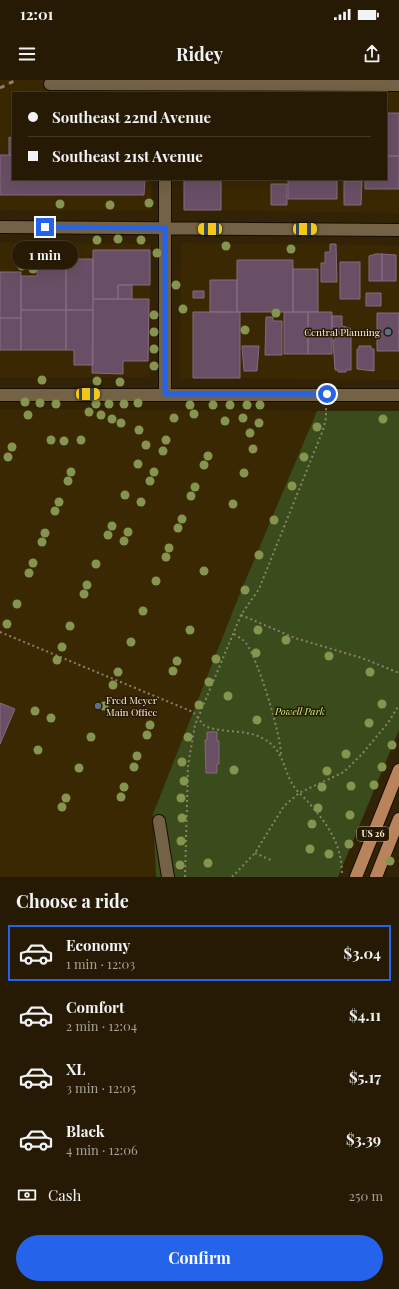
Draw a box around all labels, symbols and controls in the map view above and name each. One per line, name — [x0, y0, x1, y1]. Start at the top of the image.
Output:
text: 12:01 — [20, 4, 53, 24]
text: Ridey — [176, 42, 223, 66]
icon: menu — [16, 43, 38, 65]
icon: share — [361, 43, 383, 65]
text: Southeast 22nd Avenue — [52, 107, 211, 127]
text: Southeast 21st Avenue — [52, 146, 203, 166]
route end — [36, 218, 54, 236]
car — [198, 223, 222, 235]
car — [293, 223, 317, 235]
callout: 1 min — [12, 241, 78, 269]
text: 1 min — [29, 246, 61, 263]
place label: Central Planning — [304, 325, 381, 339]
marker: Central Planning — [383, 327, 393, 337]
route start — [318, 385, 336, 403]
car — [76, 388, 100, 400]
place label: Fred Meyer Main Office — [106, 693, 158, 719]
marker: Fred Meyer Main Office — [93, 701, 103, 711]
park label: Powell Park — [274, 704, 325, 718]
road number: US 26 — [357, 827, 389, 841]
text: Choose a ride — [16, 889, 129, 913]
icon: car — [18, 935, 54, 971]
text: Economy — [66, 935, 130, 955]
text: $3.04 — [344, 943, 381, 963]
text: 1 min · 12:03 — [66, 955, 135, 972]
icon: car — [18, 997, 54, 1033]
text: Comfort — [66, 997, 124, 1017]
text: $4.11 — [349, 1005, 381, 1025]
text: 2 min · 12:04 — [66, 1017, 137, 1034]
icon: car — [18, 1059, 54, 1095]
text: XL — [66, 1059, 86, 1079]
text: $5.17 — [349, 1067, 381, 1087]
text: 3 min · 12:05 — [66, 1079, 136, 1096]
icon: car — [18, 1121, 54, 1157]
text: Black — [66, 1121, 105, 1141]
text: $3.39 — [346, 1129, 381, 1149]
text: 4 min · 12:06 — [66, 1141, 138, 1158]
icon: cash — [16, 1184, 38, 1206]
text: Cash — [48, 1185, 81, 1205]
text: 250 m — [349, 1187, 383, 1204]
button: Confirm — [16, 1235, 383, 1281]

